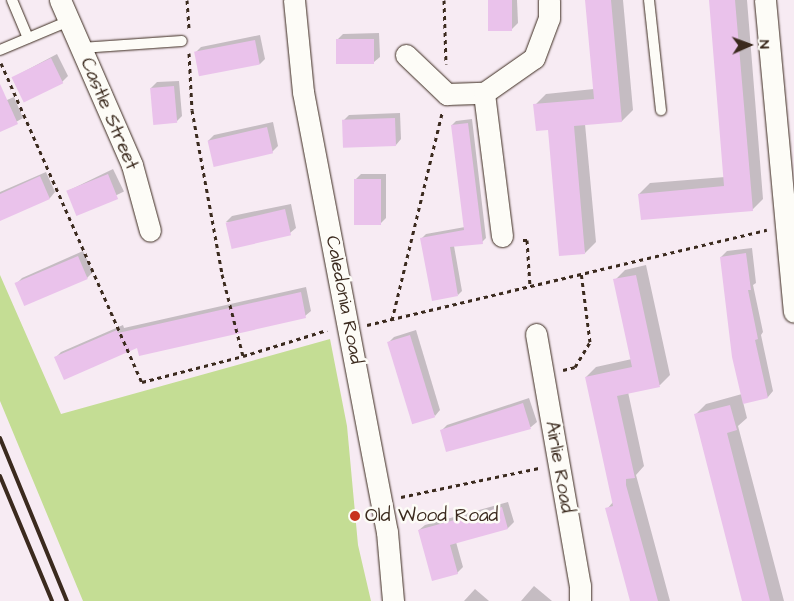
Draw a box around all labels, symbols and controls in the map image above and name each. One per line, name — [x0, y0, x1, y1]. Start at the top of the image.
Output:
north arrow — [724, 20, 774, 70]
text: N — [754, 40, 774, 49]
street label: Castle Street — [75, 54, 143, 174]
street label: Caledonia Road — [320, 234, 368, 366]
street label: Airlie Road — [540, 419, 578, 515]
place label: Old Wood Road — [365, 505, 498, 527]
marker: Old Wood Road — [349, 510, 361, 522]

